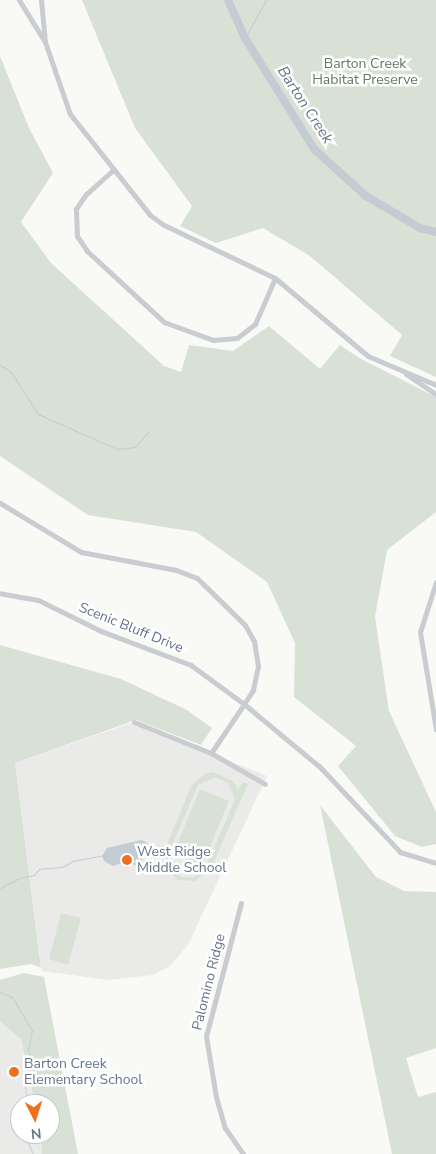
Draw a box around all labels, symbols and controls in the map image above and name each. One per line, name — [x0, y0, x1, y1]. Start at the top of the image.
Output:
park label: Barton Creek Habitat Preserve — [312, 56, 418, 88]
water label: Barton Creek — [273, 63, 337, 147]
street label: Scenic Bluff Drive — [76, 599, 186, 657]
place label: West Ridge Middle School — [137, 844, 226, 876]
marker: West Ridge Middle School — [121, 854, 133, 866]
street label: Palomino Ridge — [189, 932, 229, 1032]
place label: Barton Creek Elementary School — [24, 1056, 142, 1088]
marker: Barton Creek Elementary School — [8, 1066, 20, 1078]
north arrow — [10, 1094, 60, 1144]
text: N — [30, 1124, 42, 1143]

